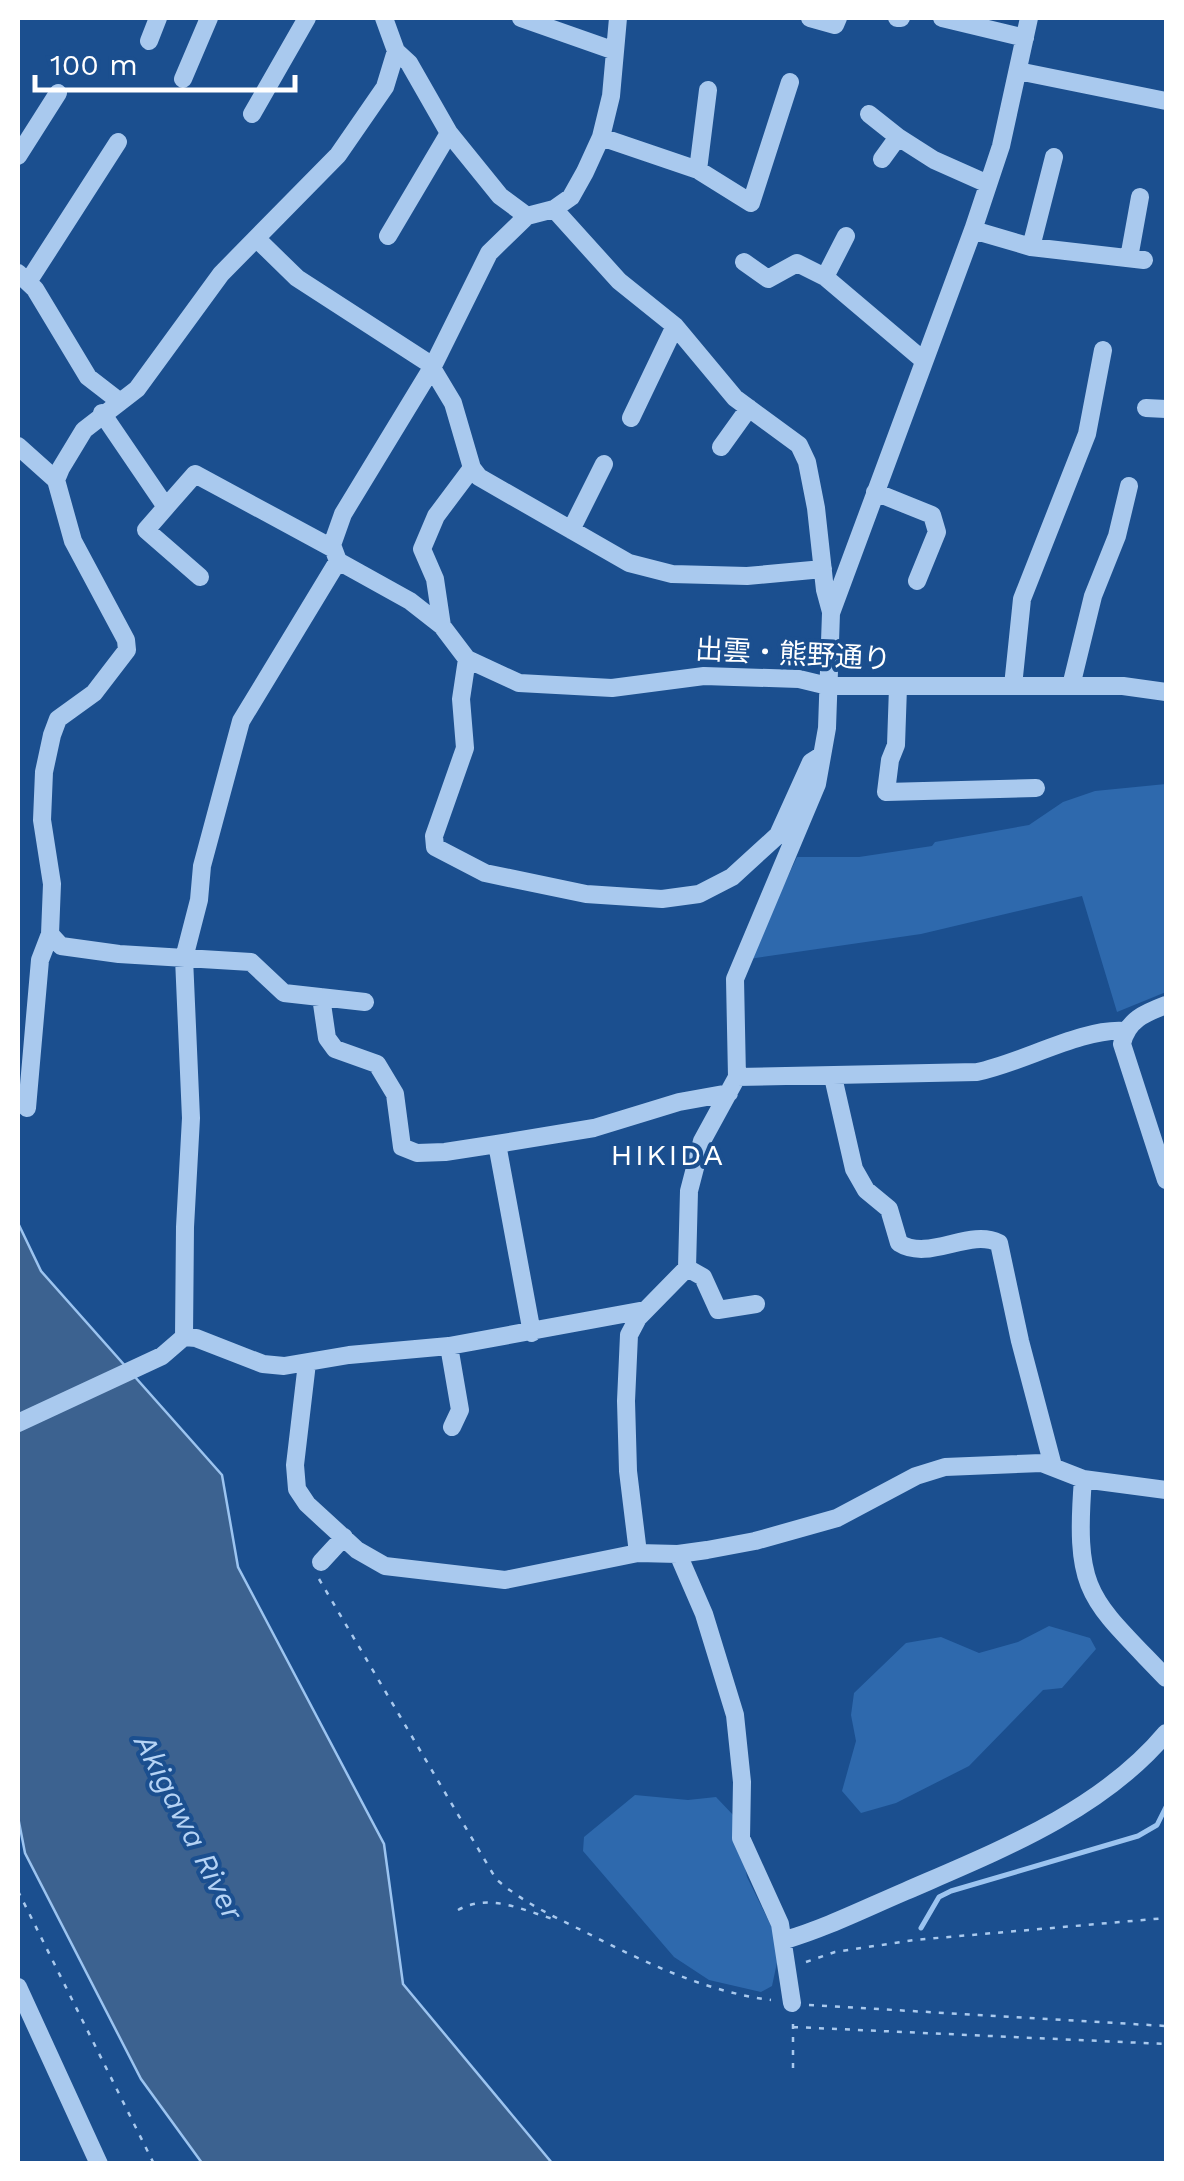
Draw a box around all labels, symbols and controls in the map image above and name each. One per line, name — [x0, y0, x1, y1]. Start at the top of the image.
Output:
scale bar — [35, 30, 295, 92]
text: 100 m — [50, 47, 138, 82]
street label: 出雲・熊野通り — [694, 632, 892, 676]
district label: HIKIDA — [610, 1137, 726, 1172]
water label: Akigawa River — [126, 1726, 251, 1927]

